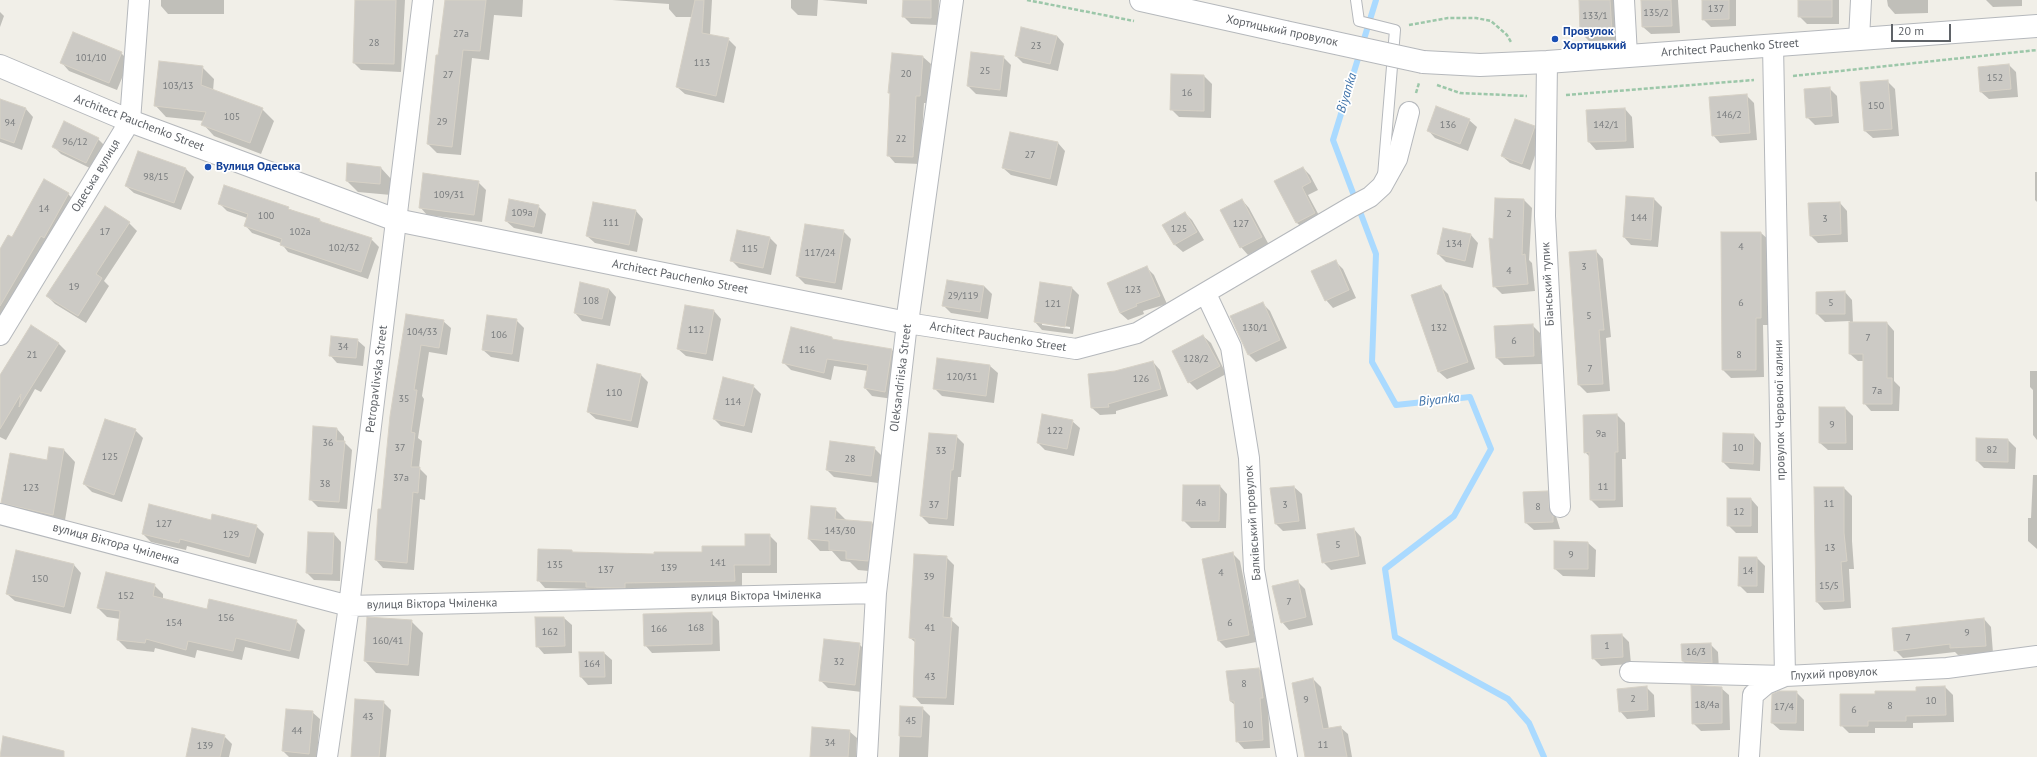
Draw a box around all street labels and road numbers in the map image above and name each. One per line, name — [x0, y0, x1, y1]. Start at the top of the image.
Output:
street label: Хортицький провулок — [1225, 12, 1339, 50]
street label: Architect Pauchenko Street — [1661, 36, 1799, 60]
street label: Architect Pauchenko Street — [72, 92, 206, 154]
street label: Одеська вулиця — [69, 137, 123, 215]
street label: Біанський тупик — [1539, 242, 1557, 326]
street label: Architect Pauchenko Street — [611, 257, 749, 297]
street label: Architect Pauchenko Street — [929, 319, 1067, 355]
street label: Oleksandriiska Street — [887, 323, 915, 433]
street label: Petropavlivska Street — [363, 324, 391, 434]
street label: провулок Червоної калини — [1772, 339, 1788, 481]
street label: Балківський провулок — [1242, 465, 1264, 581]
street label: вулиця Віктора Чміленка — [51, 520, 181, 568]
street label: вулиця Віктора Чміленка — [691, 588, 821, 604]
street label: вулиця Віктора Чміленка — [367, 596, 497, 612]
street label: Глухий провулок — [1790, 665, 1878, 683]

